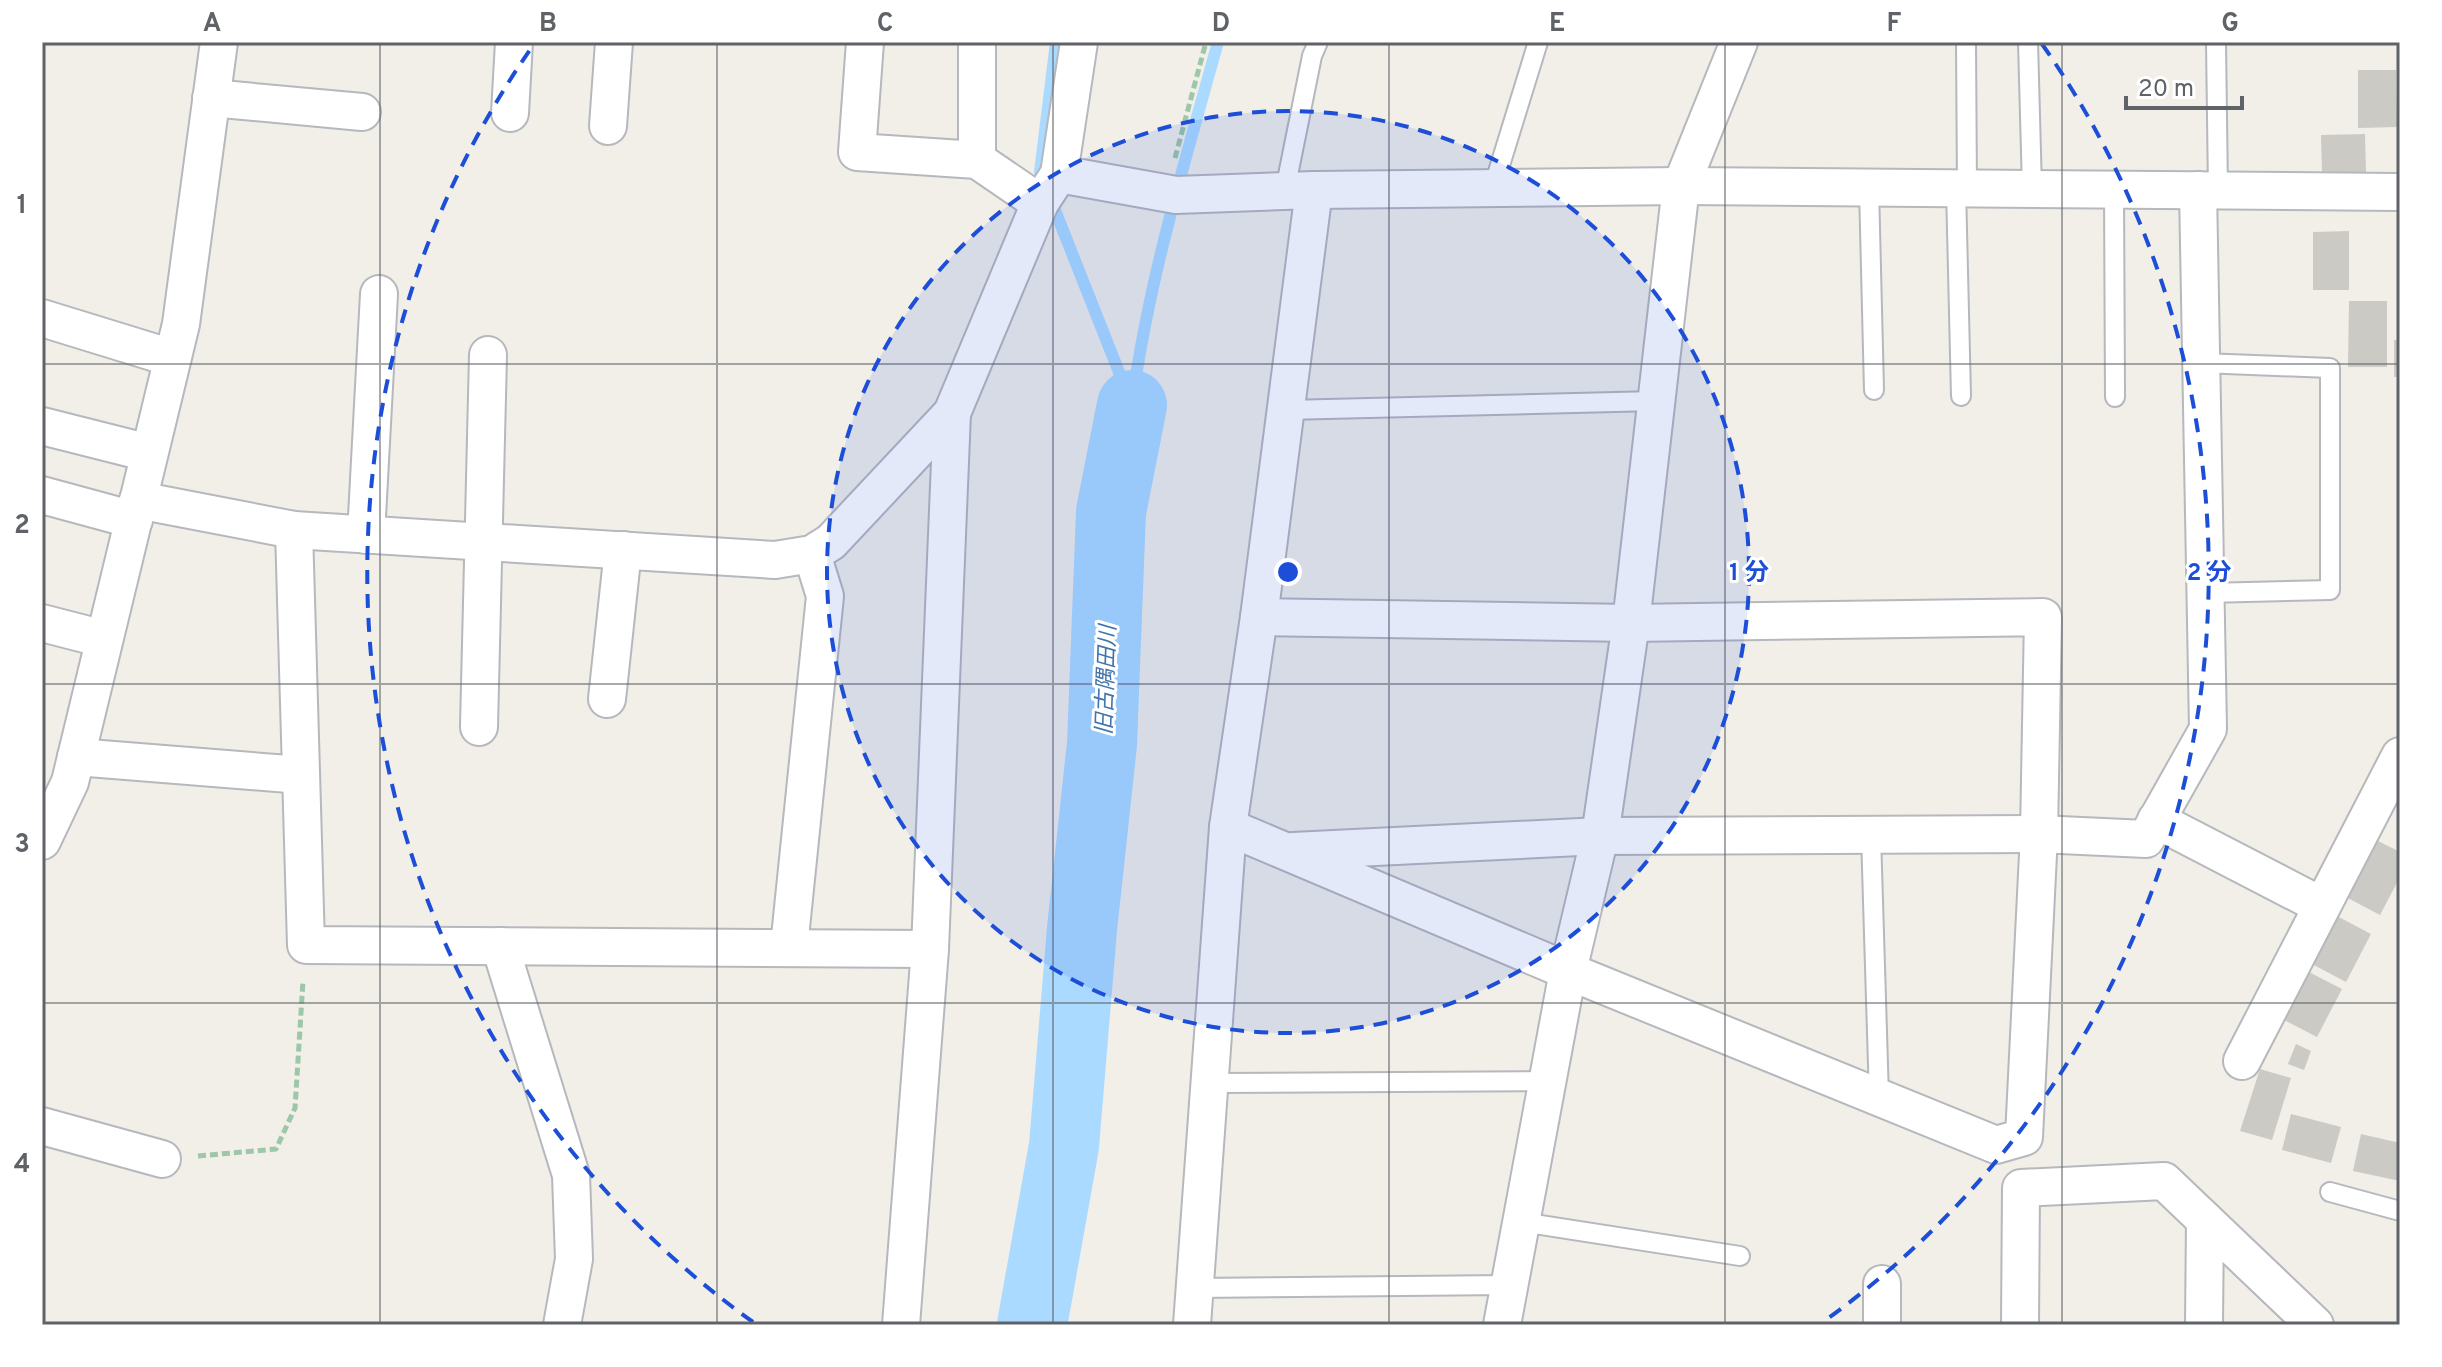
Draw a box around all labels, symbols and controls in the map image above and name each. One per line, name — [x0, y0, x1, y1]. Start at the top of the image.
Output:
text: A — [203, 8, 221, 41]
text: B — [539, 8, 557, 41]
text: C — [877, 8, 893, 41]
text: D — [1212, 8, 1230, 41]
text: E — [1549, 8, 1565, 41]
text: F — [1887, 8, 1902, 41]
text: G — [2221, 8, 2239, 41]
scale bar — [2126, 60, 2242, 110]
text: 20 m — [2138, 75, 2194, 105]
text: 1 — [17, 190, 27, 223]
text: 2 — [14, 510, 30, 543]
centre of rings — [1274, 558, 1302, 586]
text: 1 分 — [1729, 559, 1769, 589]
text: 2 分 — [2187, 559, 2231, 589]
water label: 旧古隅田川 — [1092, 623, 1123, 736]
text: 3 — [14, 829, 30, 862]
text: 4 — [14, 1149, 30, 1182]

